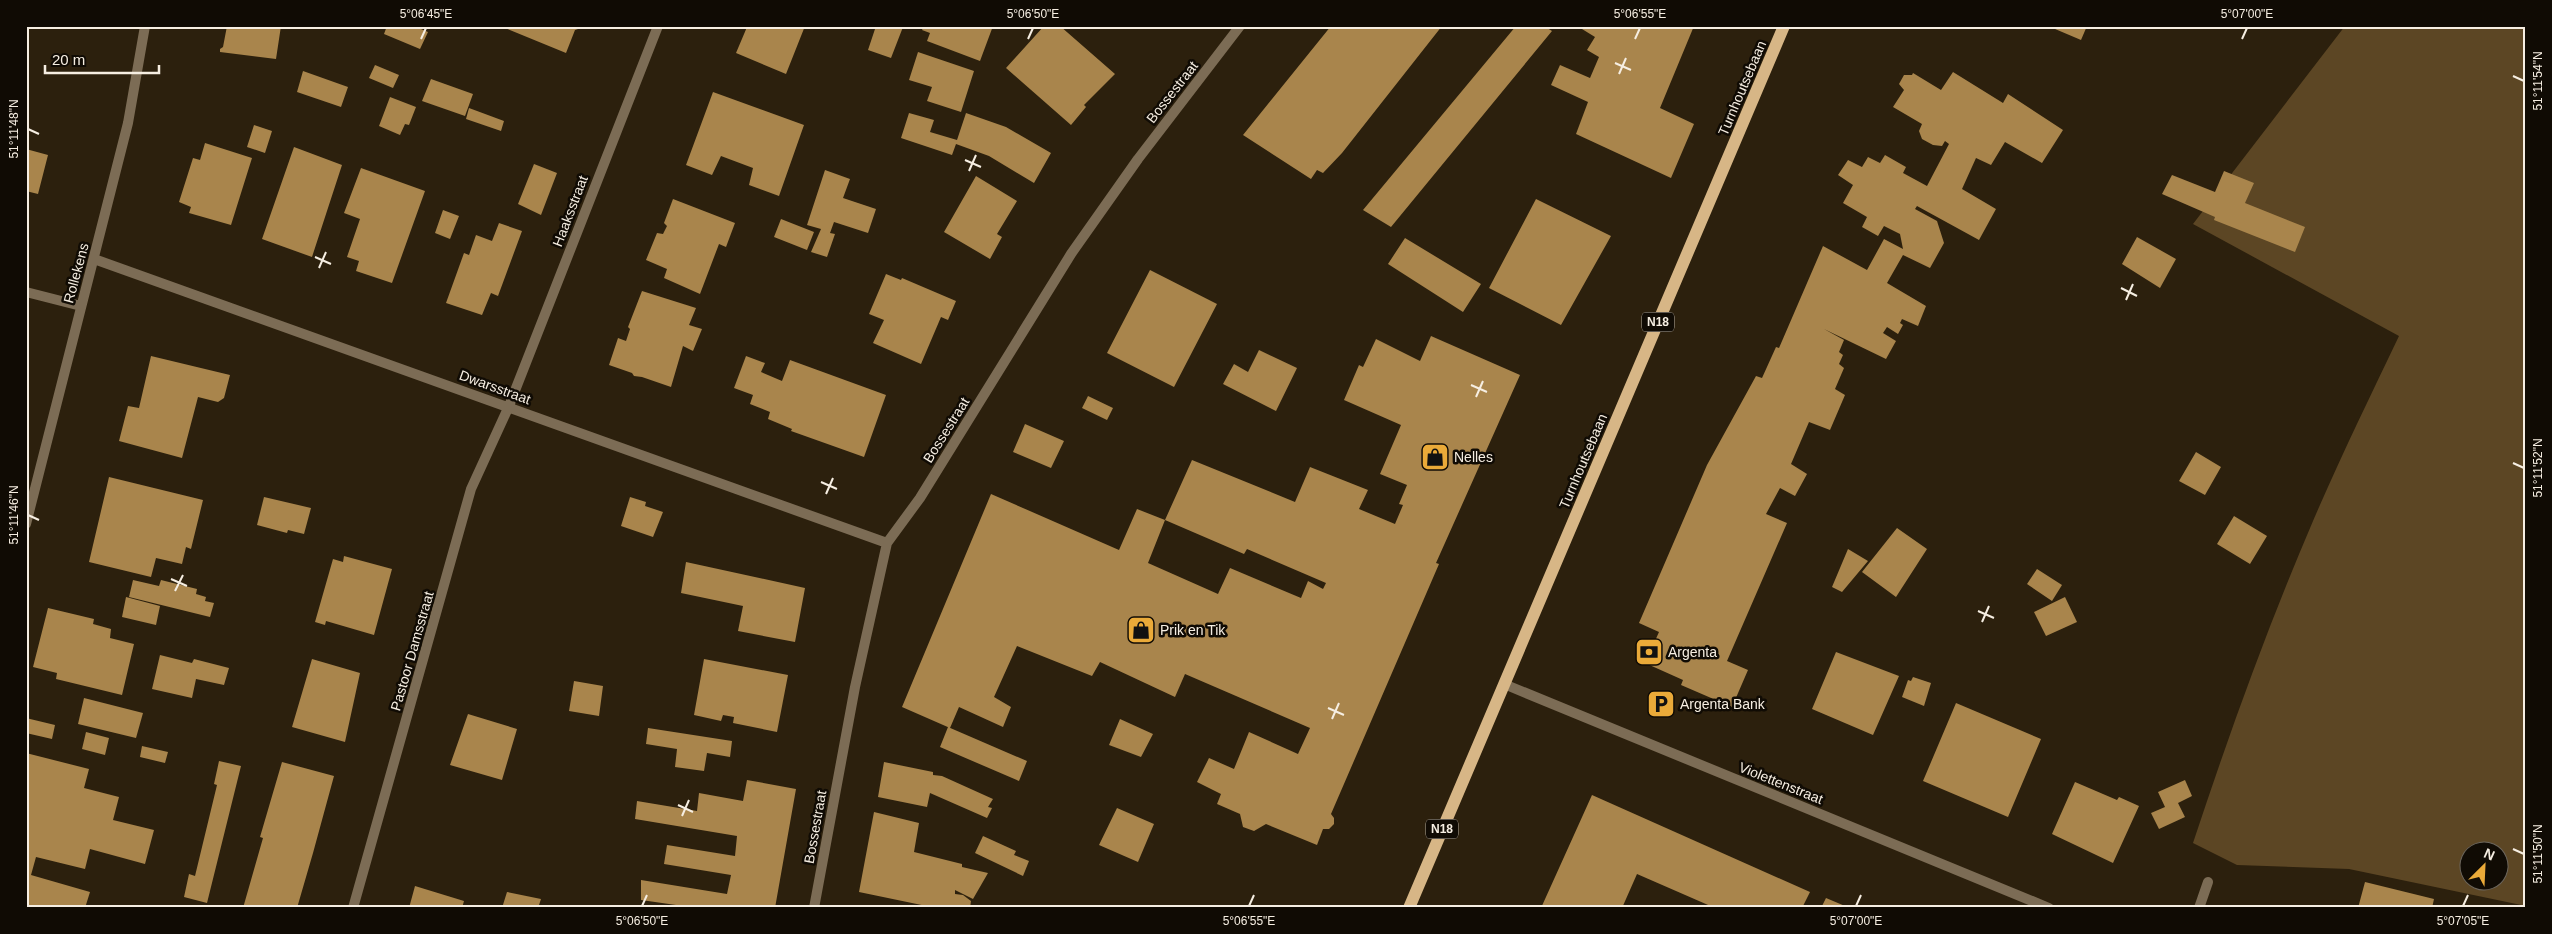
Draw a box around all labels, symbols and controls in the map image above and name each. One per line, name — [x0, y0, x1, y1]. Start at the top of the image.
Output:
text: 5°06'45"E — [400, 7, 452, 21]
text: 5°06'50"E — [1007, 7, 1059, 21]
text: 5°06'55"E — [1614, 7, 1666, 21]
text: 5°07'00"E — [2221, 7, 2273, 21]
street label: Turnhoutsebaan — [1715, 38, 1769, 138]
scale bar — [45, 42, 159, 74]
text: 20 m — [52, 51, 85, 68]
text: 51°11'54"N — [2531, 51, 2545, 111]
street label: Bossestraat — [1143, 58, 1201, 126]
text: 51°11'48"N — [7, 99, 21, 159]
street label: Haaksstraat — [549, 173, 591, 249]
street label: Rollekens — [60, 241, 92, 305]
road number: N18 — [1642, 313, 1674, 332]
street label: Dwarsstraat — [457, 367, 533, 407]
street label: Bossestraat — [920, 394, 972, 466]
street label: Turnhoutsebaan — [1556, 411, 1610, 511]
text: 51°11'52"N — [2531, 438, 2545, 498]
shop icon: Nelles — [1420, 442, 1450, 472]
place label: Nelles — [1454, 449, 1493, 465]
text: 51°11'46"N — [7, 485, 21, 545]
street label: Pastoor Damsstraat — [387, 589, 437, 713]
shop icon: Prik en Tik — [1126, 615, 1156, 645]
place label: Prik en Tik — [1160, 622, 1226, 638]
bank icon: Argenta — [1634, 637, 1664, 667]
place label: Argenta — [1668, 644, 1717, 660]
parking icon: Argenta Bank — [1646, 689, 1676, 719]
place label: Argenta Bank — [1680, 696, 1766, 712]
street label: Violettenstraat — [1737, 759, 1825, 807]
street label: Bossestraat — [801, 789, 829, 865]
road number: N18 — [1426, 820, 1458, 839]
text: 51°11'50"N — [2531, 824, 2545, 884]
north arrow — [2460, 842, 2510, 892]
text: N — [2481, 845, 2497, 863]
text: 5°06'50"E — [616, 914, 668, 928]
text: 5°06'55"E — [1223, 914, 1275, 928]
text: 5°07'00"E — [1830, 914, 1882, 928]
text: 5°07'05"E — [2437, 914, 2489, 928]

